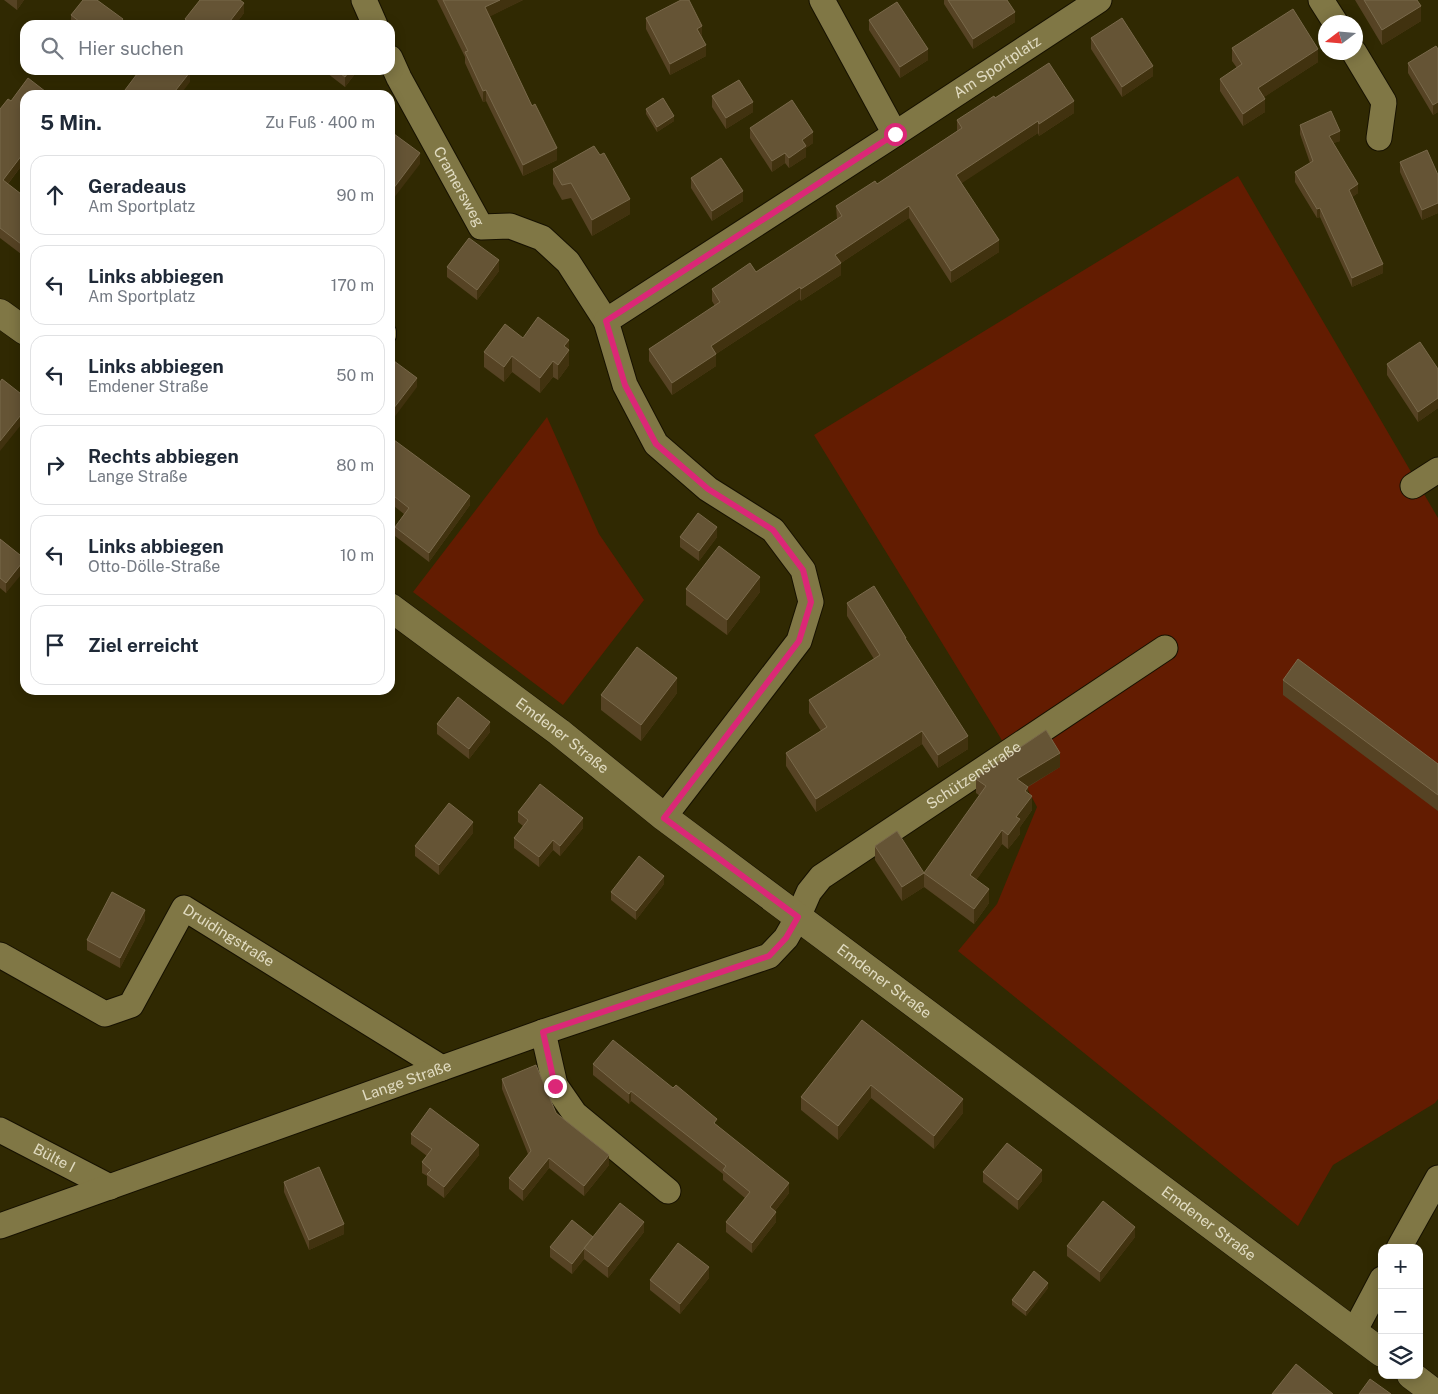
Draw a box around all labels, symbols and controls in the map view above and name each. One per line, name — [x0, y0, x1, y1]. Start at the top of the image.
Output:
north arrow — [1318, 15, 1363, 60]
search box — [20, 20, 395, 75]
street label: Am Sportplatz — [950, 32, 1044, 101]
icon: search — [38, 34, 66, 62]
text: Hier suchen — [78, 37, 184, 59]
text: 5 Min. — [40, 110, 102, 135]
text: Zu Fuß · 400 m — [265, 113, 375, 132]
route start — [884, 123, 907, 146]
street label: Cramersweg — [430, 144, 488, 229]
text: Geradeaus — [88, 175, 186, 197]
icon: ahead — [41, 181, 69, 209]
text: 90 m — [337, 186, 374, 205]
text: Am Sportplatz — [88, 197, 195, 216]
text: Links abbiegen — [88, 265, 224, 287]
icon: left — [41, 271, 69, 299]
text: 170 m — [331, 276, 374, 295]
text: Am Sportplatz — [88, 287, 195, 306]
text: Links abbiegen — [88, 355, 224, 377]
icon: left — [41, 361, 69, 389]
text: 50 m — [336, 366, 374, 385]
text: Emdener Straße — [88, 377, 209, 396]
text: Rechts abbiegen — [88, 445, 239, 467]
icon: right — [41, 451, 69, 479]
text: 80 m — [336, 456, 374, 475]
text: Lange Straße — [88, 467, 188, 486]
text: Links abbiegen — [88, 535, 224, 557]
icon: left — [41, 541, 69, 569]
text: 10 m — [340, 546, 374, 565]
text: Otto-Dölle-Straße — [88, 557, 220, 576]
icon: arrive — [41, 631, 69, 659]
text: Ziel erreicht — [88, 634, 199, 656]
street label: Emdener Straße — [513, 694, 612, 777]
street label: Schützenstraße — [923, 737, 1024, 812]
street label: Druidingstraße — [180, 901, 278, 970]
street label: Emdener Straße — [834, 940, 935, 1022]
street label: Lange Straße — [360, 1056, 453, 1104]
route end — [544, 1075, 567, 1098]
street label: Bülte I — [31, 1140, 78, 1175]
street label: Emdener Straße — [1159, 1183, 1259, 1264]
map controls — [1378, 1244, 1423, 1379]
button: + — [1378, 1244, 1423, 1289]
button: − — [1378, 1289, 1423, 1334]
button: layers — [1378, 1334, 1423, 1379]

